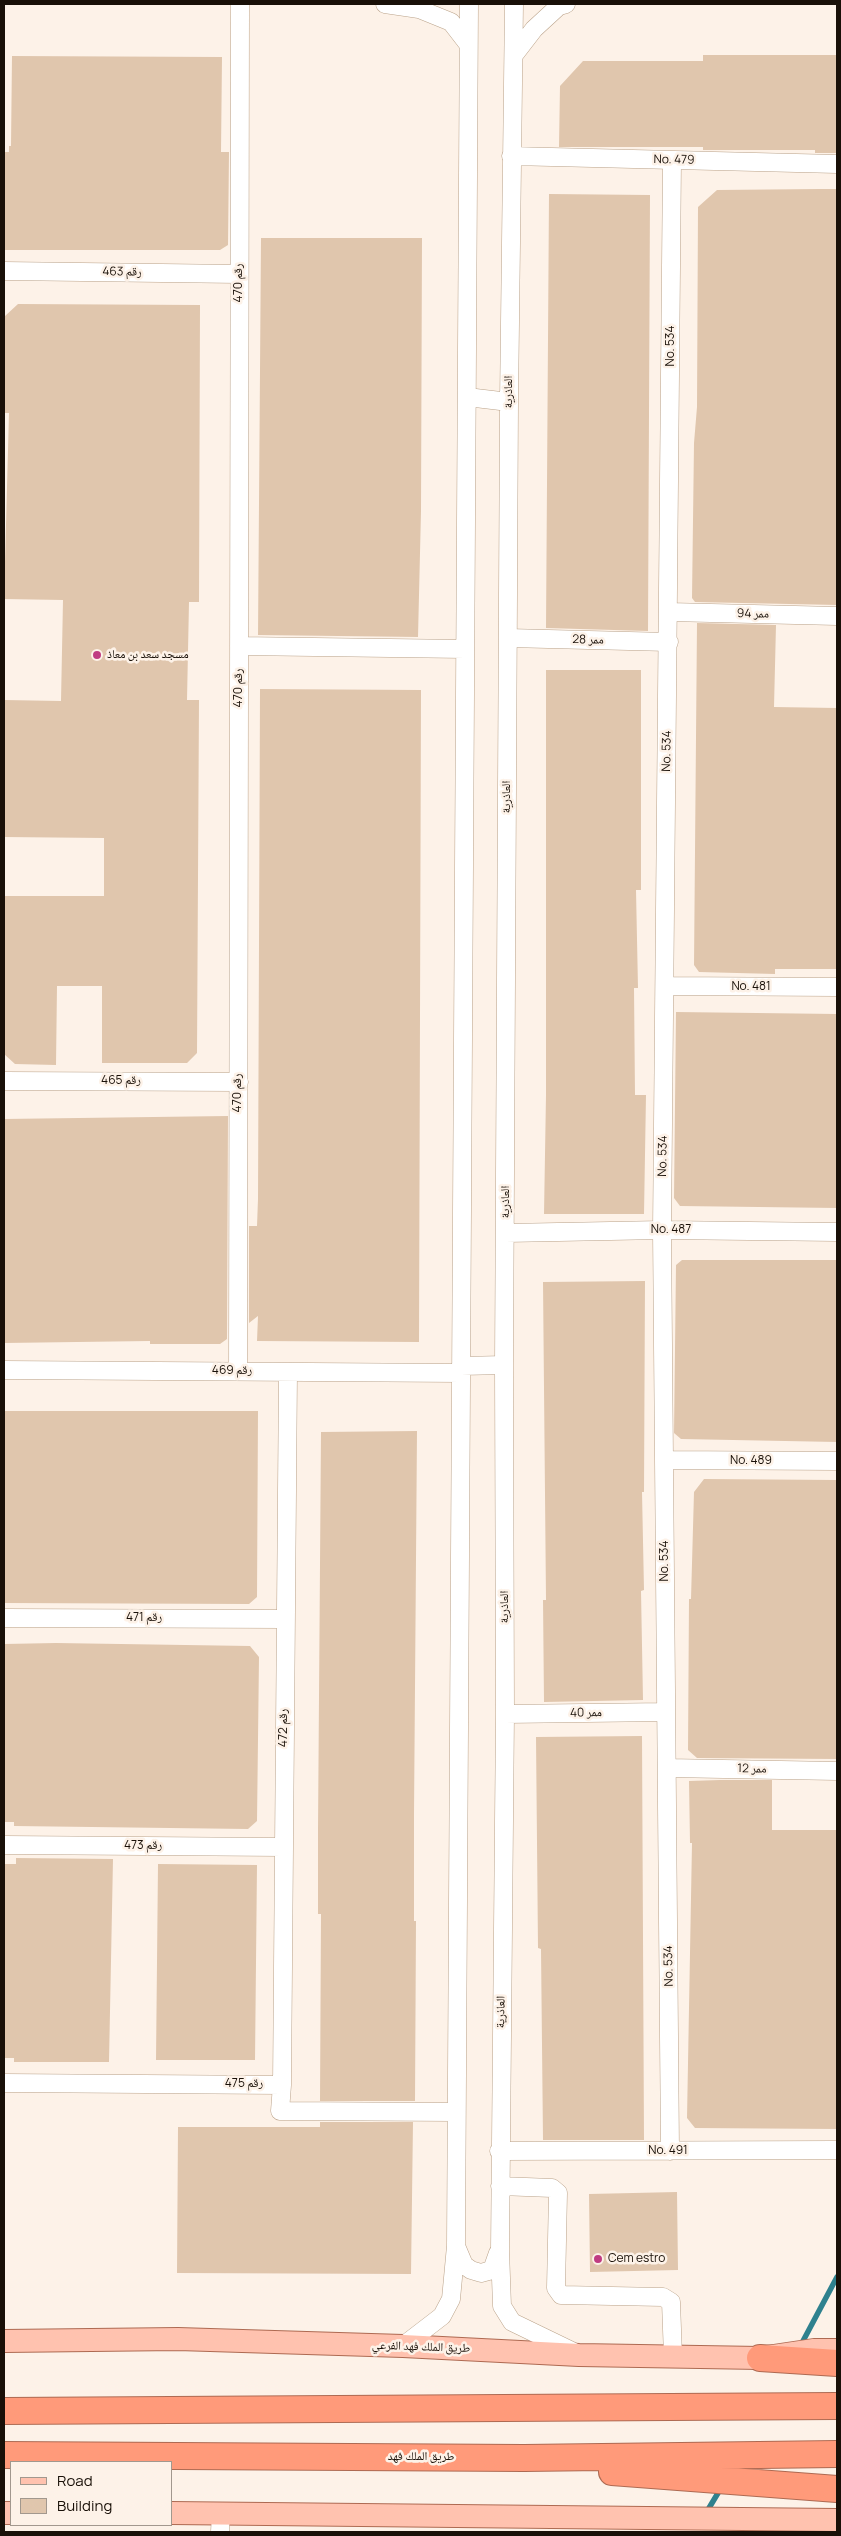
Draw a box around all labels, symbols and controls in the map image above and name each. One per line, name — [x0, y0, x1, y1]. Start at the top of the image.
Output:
street label: No. 479 — [653, 152, 695, 168]
street label: رقم 463 — [102, 264, 142, 280]
street label: رقم 470 — [232, 264, 246, 302]
street label: No. 534 — [664, 325, 678, 367]
street label: العاذرية — [502, 376, 516, 408]
street label: ممر 94 — [737, 607, 769, 621]
street label: ممر 28 — [572, 633, 604, 647]
place label: مسجد سعد بن معاذ — [107, 648, 189, 662]
marker: مسجد سعد بن معاذ — [91, 649, 103, 661]
street label: رقم 470 — [232, 669, 246, 707]
street label: No. 534 — [659, 730, 675, 772]
street label: العاذرية — [500, 781, 514, 813]
street label: No. 481 — [731, 980, 771, 994]
street label: رقم 465 — [101, 1074, 141, 1088]
street label: رقم 470 — [231, 1074, 245, 1112]
street label: No. 534 — [655, 1135, 671, 1177]
street label: العاذرية — [499, 1186, 513, 1218]
street label: No. 487 — [651, 1223, 691, 1237]
street label: رقم 469 — [212, 1364, 252, 1378]
street label: No. 489 — [730, 1454, 772, 1468]
street label: No. 534 — [658, 1540, 672, 1582]
street label: العاذرية — [498, 1591, 512, 1623]
street label: رقم 471 — [126, 1611, 162, 1625]
street label: ممر 40 — [570, 1706, 602, 1720]
street label: رقم 472 — [277, 1709, 291, 1747]
street label: ممر 12 — [737, 1762, 767, 1776]
street label: رقم 473 — [124, 1839, 162, 1853]
street label: No. 534 — [661, 1945, 677, 1987]
street label: العاذرية — [494, 1996, 508, 2028]
street label: رقم 475 — [225, 2077, 263, 2091]
street label: No. 491 — [648, 2144, 688, 2158]
place label: Cem estro — [608, 2252, 665, 2266]
marker: Cem estro — [592, 2253, 604, 2265]
street label: طريق الملك فهد الفرعي — [372, 2338, 470, 2356]
street label: طريق الملك فهد — [388, 2450, 454, 2464]
legend — [10, 2461, 172, 2526]
text: Road — [57, 2470, 93, 2491]
text: Building — [57, 2495, 112, 2516]

